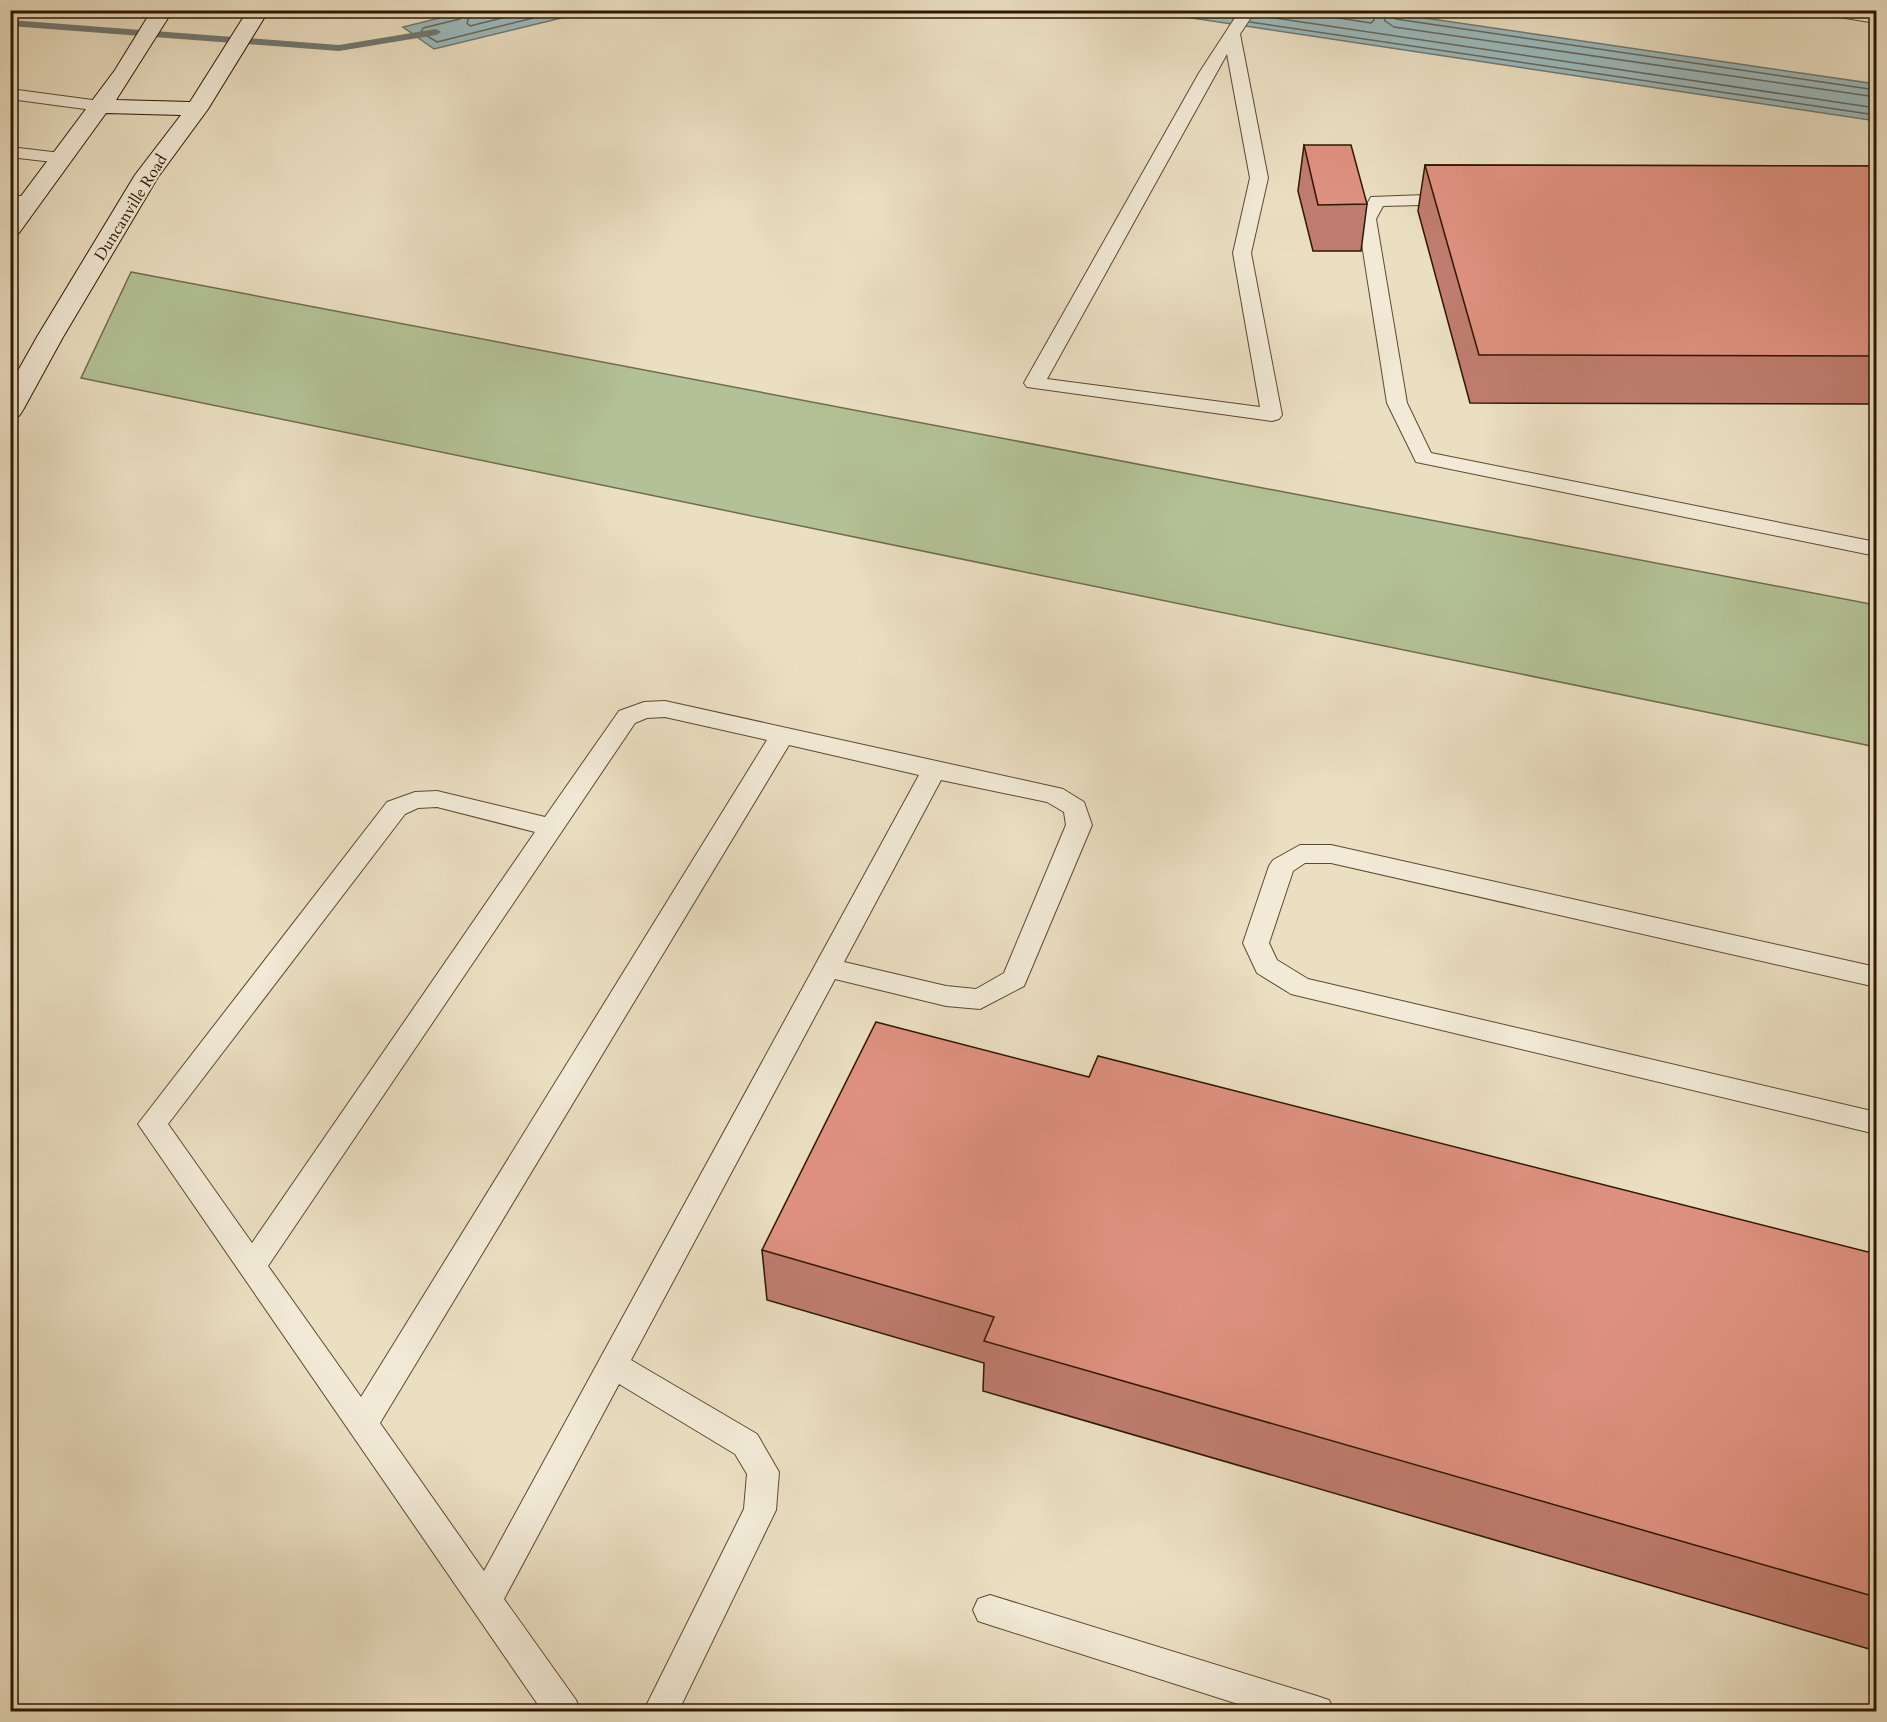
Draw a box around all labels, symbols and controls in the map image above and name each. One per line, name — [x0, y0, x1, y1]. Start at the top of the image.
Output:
street label: Duncanville Road — [89, 150, 173, 265]

